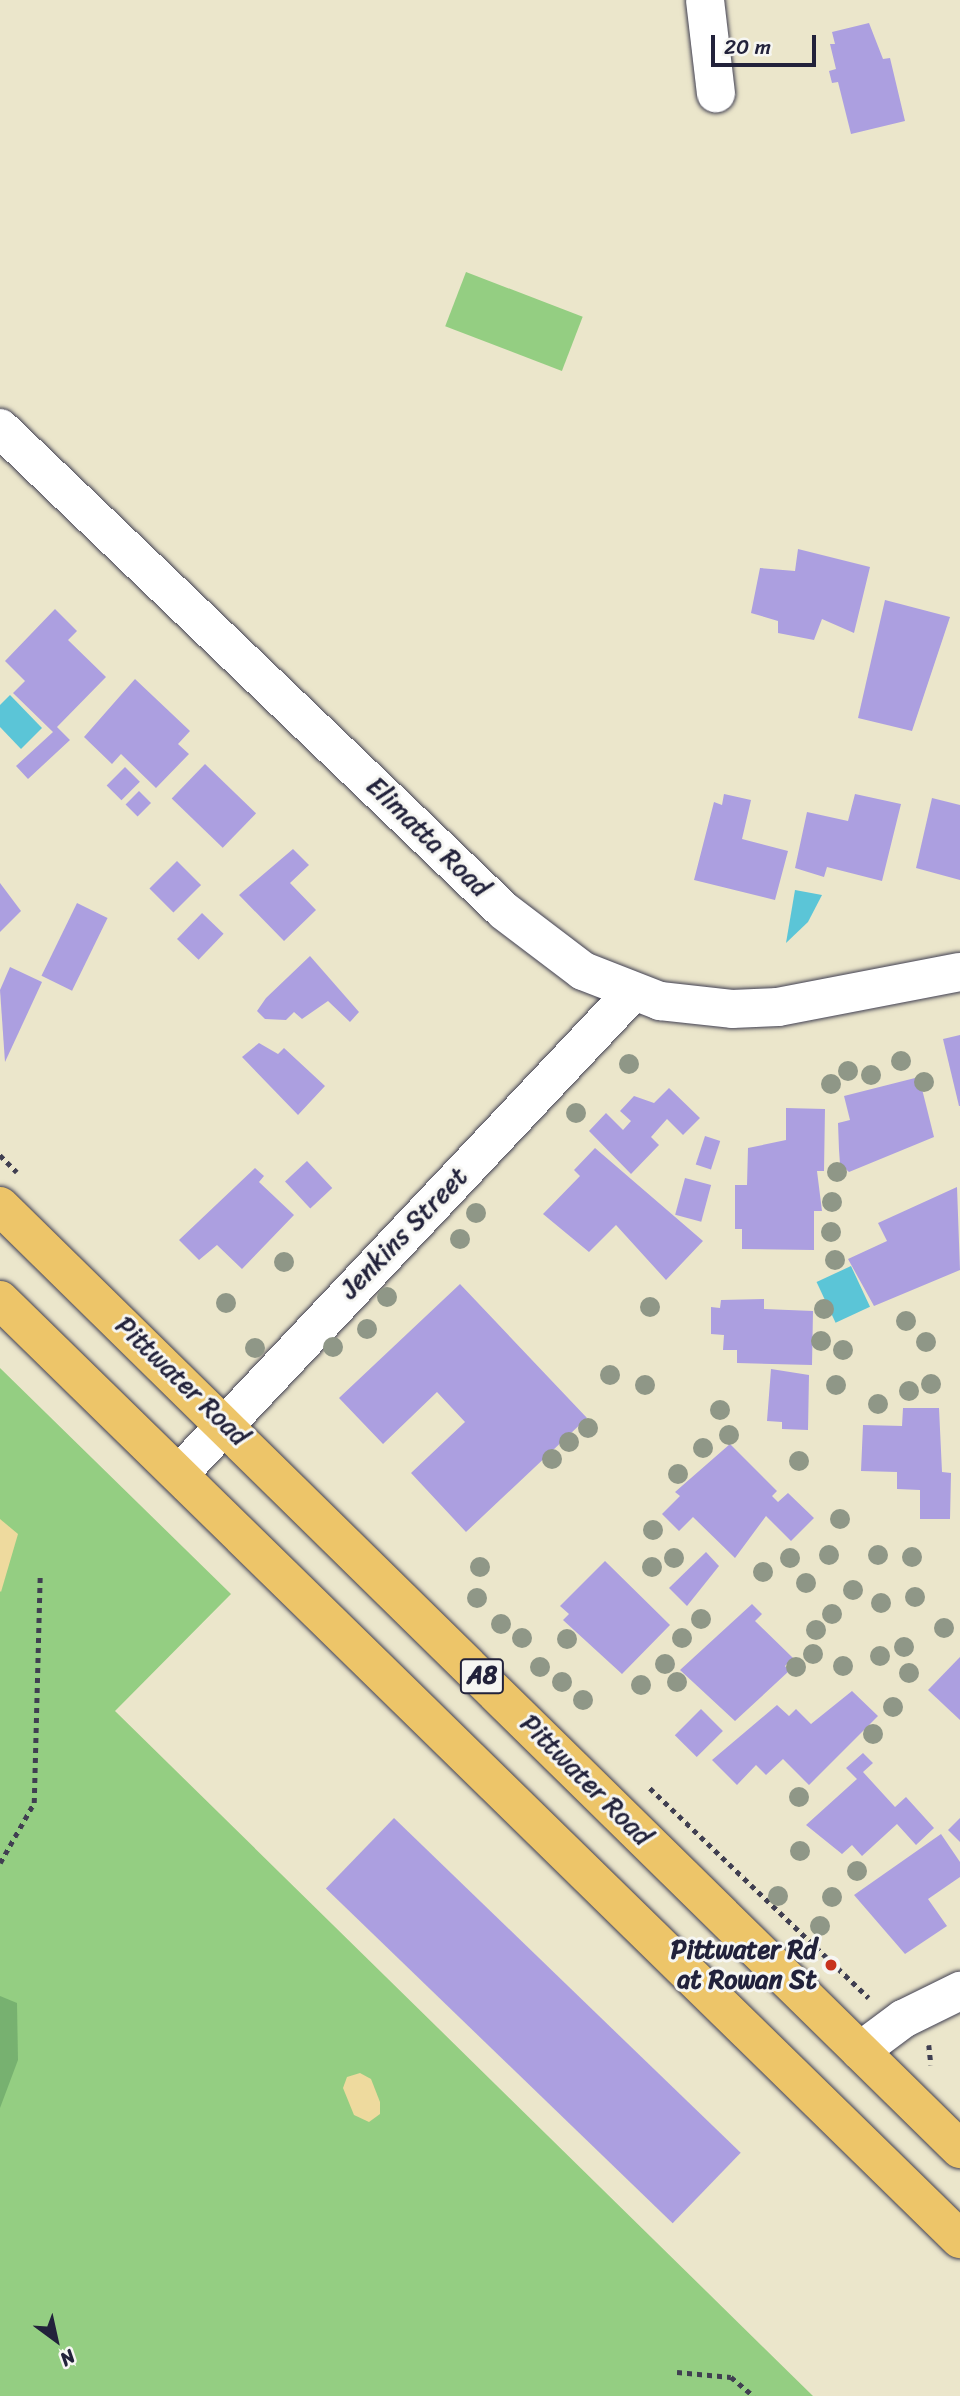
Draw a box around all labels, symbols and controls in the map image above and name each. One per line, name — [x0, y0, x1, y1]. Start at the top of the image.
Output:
scale bar — [715, 21, 820, 65]
text: 20 m — [724, 28, 771, 66]
street label: Elimatta Road — [360, 771, 496, 903]
street label: Jenkins Street — [334, 1161, 474, 1305]
street label: Pittwater Road — [109, 1310, 255, 1452]
road number: A8 — [459, 1656, 505, 1696]
street label: Pittwater Road — [514, 1708, 658, 1852]
place label: Pittwater Rd at Rowan St — [671, 1934, 817, 1996]
marker: Pittwater Rd at Rowan St — [823, 1957, 839, 1973]
north arrow — [21, 2305, 91, 2375]
text: N — [53, 2341, 82, 2375]

